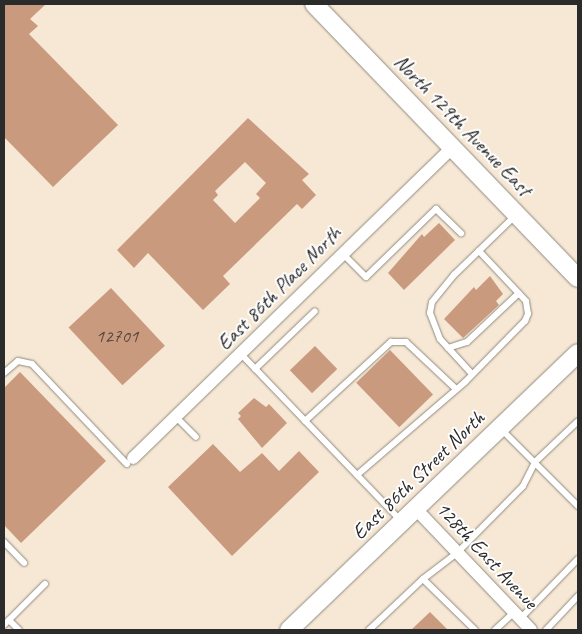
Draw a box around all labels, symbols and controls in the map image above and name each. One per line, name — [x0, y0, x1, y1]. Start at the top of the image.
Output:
street label: North 129th Avenue East — [389, 49, 537, 201]
street label: East 86th Place North — [211, 220, 347, 356]
house number: 12701 — [96, 326, 138, 348]
street label: East 86th Street North — [346, 405, 490, 545]
street label: 128th East Avenue — [431, 496, 543, 614]

